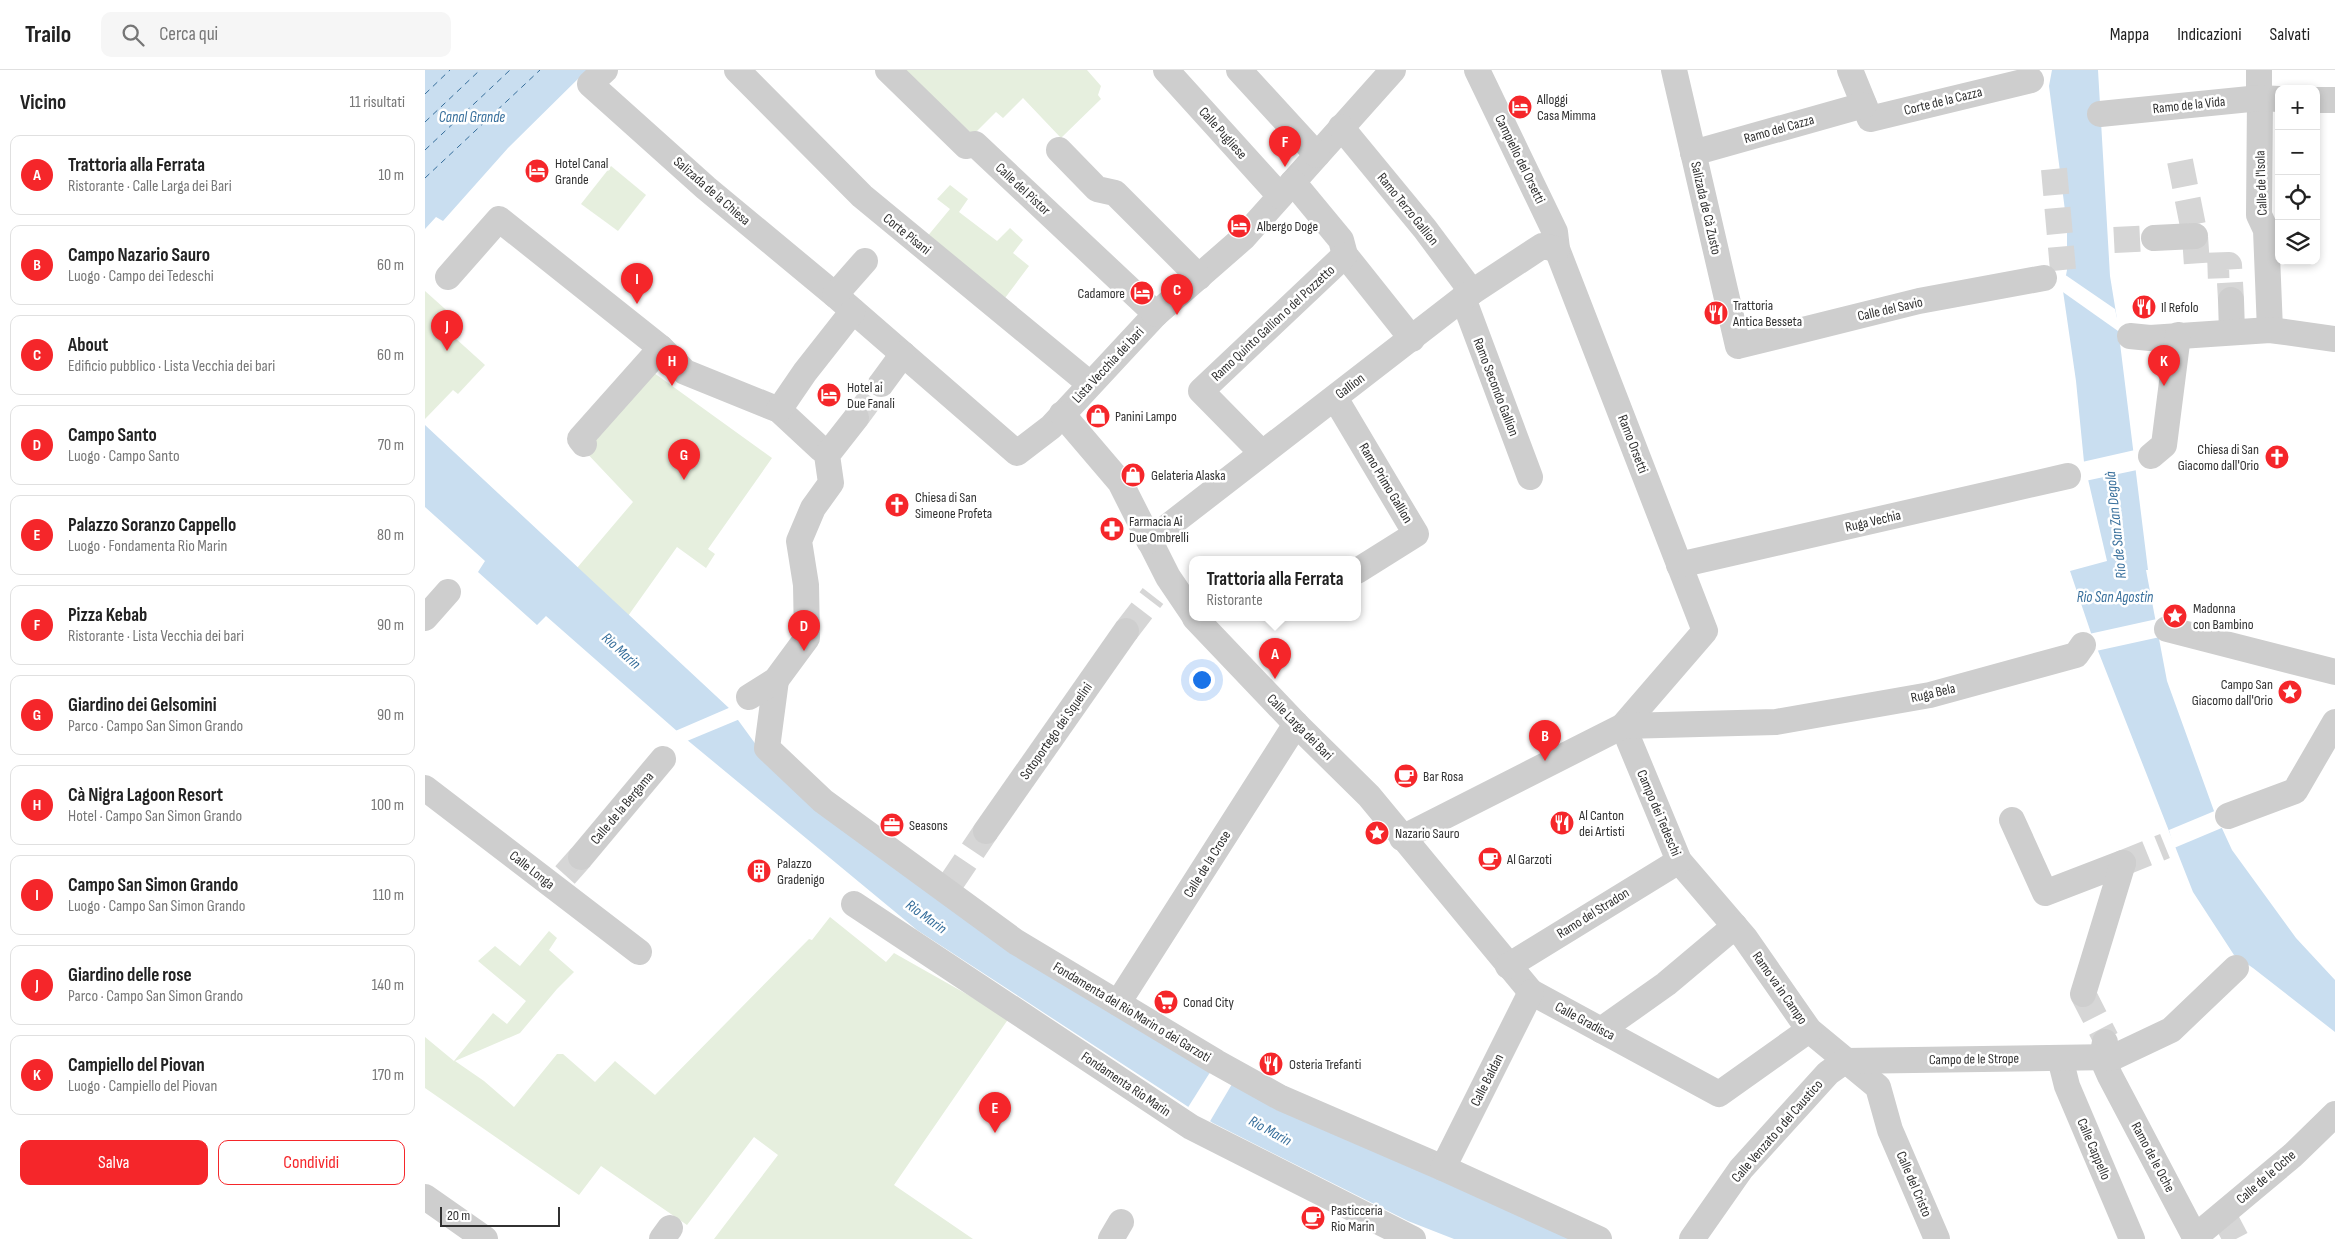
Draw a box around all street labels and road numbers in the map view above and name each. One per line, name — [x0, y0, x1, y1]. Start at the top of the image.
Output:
street label: Corte de la Cazza — [1902, 83, 1984, 119]
street label: Ramo de la Vida — [2152, 93, 2226, 117]
street label: Calle Pugliese — [1195, 103, 1251, 163]
street label: Ramo del Cazza — [1742, 111, 1816, 147]
street label: Campiello del Orsetti — [1491, 112, 1549, 206]
street label: Calle de l'Isola — [2251, 150, 2271, 216]
street label: Salizada de la Chiesa — [670, 153, 754, 229]
street label: Calle del Pistor — [992, 159, 1054, 219]
street label: Salizada de Cà Zusto — [1687, 160, 1725, 256]
street label: Ramo Terzo Gallion — [1374, 169, 1442, 249]
street label: Corte Pisani — [880, 210, 934, 258]
street label: Ramo Quinto Gallion o del Pozzetto — [1208, 261, 1338, 385]
street label: Calle del Savio — [1856, 293, 1924, 325]
street label: Lista Vecchia dei bari — [1069, 324, 1147, 406]
street label: Ramo Secondo Gallion — [1469, 336, 1523, 438]
street label: Gallion — [1332, 370, 1368, 402]
street label: Ramo Orsetti — [1614, 412, 1652, 476]
street label: Ramo Primo Gallion — [1355, 440, 1417, 526]
street label: Ruga Vechia — [1844, 506, 1902, 536]
street label: Sotoportego dei Squelini — [1016, 679, 1096, 783]
street label: Ruga Bela — [1909, 680, 1957, 706]
street label: Calle Larga dei Bari — [1263, 690, 1337, 764]
street label: Campo dei Tedeschi — [1633, 767, 1685, 859]
street label: Calle de la Bergama — [587, 768, 657, 848]
street label: Calle de la Crose — [1180, 827, 1234, 901]
street label: Calle Longa — [506, 847, 558, 893]
street label: Ramo del Stradon — [1554, 884, 1632, 942]
street label: Ramo va in Campo — [1749, 948, 1811, 1028]
street label: Fondamenta del Rio Marin o dei Garzoti — [1050, 958, 1214, 1066]
street label: Calle Gradisca — [1552, 998, 1618, 1044]
street label: Fondamenta Rio Marin — [1078, 1048, 1174, 1120]
street label: Campo de le Strope — [1929, 1050, 2019, 1068]
street label: Calle Baldan — [1467, 1051, 1507, 1109]
street label: Calle Venzato o del Caustico — [1728, 1076, 1826, 1186]
street label: Calle Cappello — [2073, 1116, 2115, 1182]
street label: Ramo de le Oche — [2127, 1119, 2179, 1195]
street label: Calle de le Oche — [2233, 1147, 2299, 1207]
street label: Calle del Cristo — [1893, 1149, 1936, 1220]

